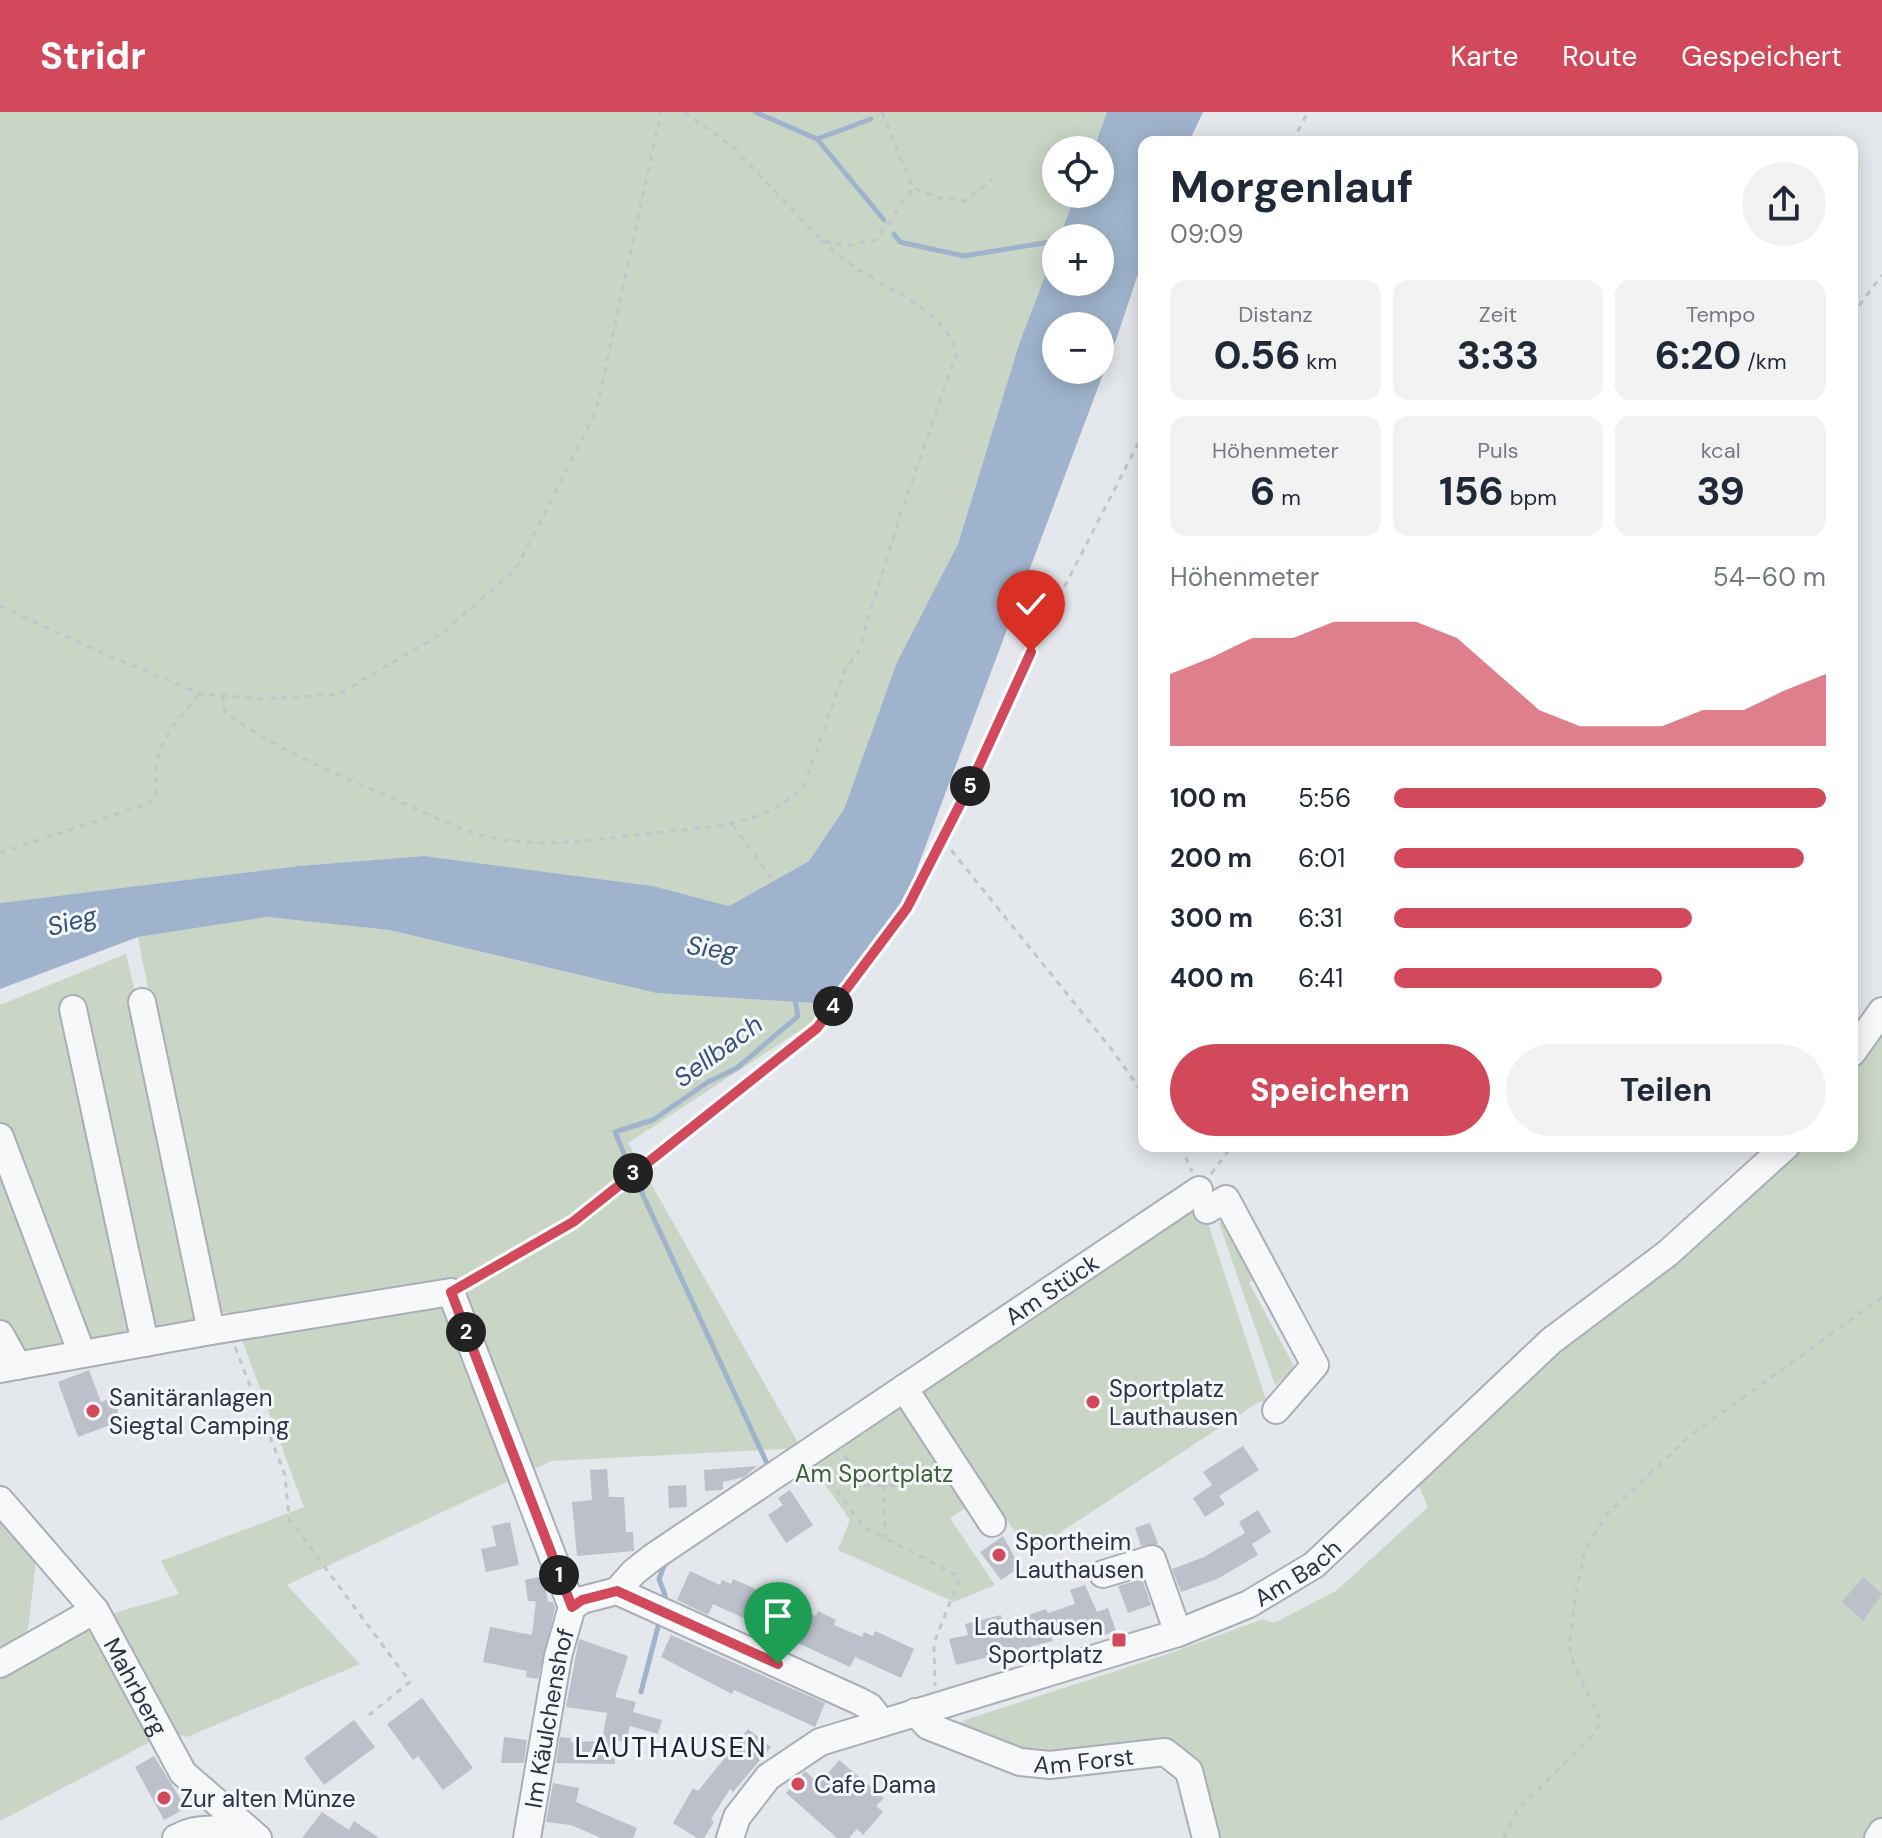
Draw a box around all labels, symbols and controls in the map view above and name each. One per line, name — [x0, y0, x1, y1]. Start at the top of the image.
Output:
text: Stridr — [40, 31, 146, 81]
text: Karte — [1451, 38, 1518, 75]
text: Route — [1562, 38, 1637, 75]
text: Gespeichert — [1681, 38, 1842, 75]
map controls — [1042, 136, 1114, 384]
button: locate — [1042, 136, 1114, 208]
text: Morgenlauf — [1170, 158, 1413, 216]
button: share — [1742, 162, 1826, 246]
text: 09:09 — [1170, 217, 1243, 251]
button: + — [1042, 224, 1114, 296]
text: Distanz — [1238, 300, 1312, 329]
text: Zeit — [1479, 300, 1517, 329]
text: Tempo — [1686, 300, 1755, 329]
button: − — [1042, 312, 1114, 384]
text: 0.56 — [1214, 329, 1301, 381]
text: 3:33 — [1457, 329, 1539, 381]
text: 6:20 — [1655, 329, 1741, 381]
text: km — [1301, 347, 1337, 376]
text: /km — [1741, 347, 1787, 376]
text: Höhenmeter — [1212, 436, 1339, 465]
text: Puls — [1477, 436, 1519, 465]
text: kcal — [1701, 436, 1741, 465]
text: 6 — [1250, 465, 1275, 517]
text: 156 — [1439, 465, 1504, 517]
text: 39 — [1696, 465, 1745, 517]
text: m — [1275, 483, 1301, 512]
text: bpm — [1504, 483, 1557, 512]
text: Höhenmeter — [1170, 560, 1319, 594]
text: 54–60 m — [1713, 560, 1826, 594]
pin — [997, 570, 1065, 652]
icon: check — [1009, 582, 1053, 626]
pin: 5 — [950, 766, 990, 806]
text: 5 — [963, 771, 977, 800]
text: 100 m — [1170, 781, 1247, 815]
text: 5:56 — [1298, 781, 1351, 815]
text: 200 m — [1170, 841, 1252, 875]
text: 6:01 — [1298, 841, 1345, 875]
water label: Sieg — [43, 898, 101, 944]
text: 300 m — [1170, 901, 1253, 935]
text: 6:31 — [1298, 901, 1343, 935]
water label: Sieg — [685, 928, 740, 968]
text: 400 m — [1170, 961, 1254, 995]
text: 6:41 — [1298, 961, 1343, 995]
pin: 4 — [813, 986, 853, 1026]
text: 4 — [826, 991, 840, 1020]
water label: Sellbach — [667, 1007, 769, 1095]
button: Speichern — [1170, 1044, 1490, 1136]
button: Teilen — [1506, 1044, 1826, 1136]
pin: 3 — [613, 1153, 653, 1193]
text: 3 — [626, 1158, 640, 1187]
street label: Am Stück — [999, 1246, 1105, 1332]
pin: 2 — [446, 1312, 486, 1352]
text: 2 — [460, 1317, 472, 1346]
place label: Sportplatz Lauthausen — [1109, 1373, 1238, 1432]
place label: Sanitäranlagen Siegtal Camping — [109, 1382, 289, 1441]
marker: Sportplatz Lauthausen — [1084, 1393, 1102, 1411]
marker: Sanitäranlagen Siegtal Camping — [84, 1402, 102, 1420]
park label: Am Sportplatz — [795, 1458, 953, 1489]
place label: Sportheim Lauthausen — [1015, 1526, 1144, 1585]
street label: Am Bach — [1248, 1532, 1347, 1613]
marker: Sportheim Lauthausen — [990, 1546, 1008, 1564]
pin: 1 — [539, 1555, 579, 1595]
text: 1 — [555, 1560, 563, 1589]
pin — [744, 1582, 812, 1664]
icon: arrive — [756, 1594, 800, 1638]
place label: Lauthausen Sportplatz — [974, 1611, 1103, 1670]
street label: Im Käulchenshof — [517, 1624, 581, 1810]
marker: Lauthausen Sportplatz — [1110, 1631, 1128, 1649]
street label: Mahrberg — [97, 1632, 175, 1741]
district label: LAUTHAUSEN — [574, 1729, 768, 1766]
street label: Am Forst — [1032, 1740, 1135, 1780]
place label: Cafe Dama — [814, 1769, 936, 1800]
marker: Cafe Dama — [789, 1775, 807, 1793]
place label: Zur alten Münze — [180, 1783, 356, 1814]
marker: Zur alten Münze — [155, 1789, 173, 1807]

